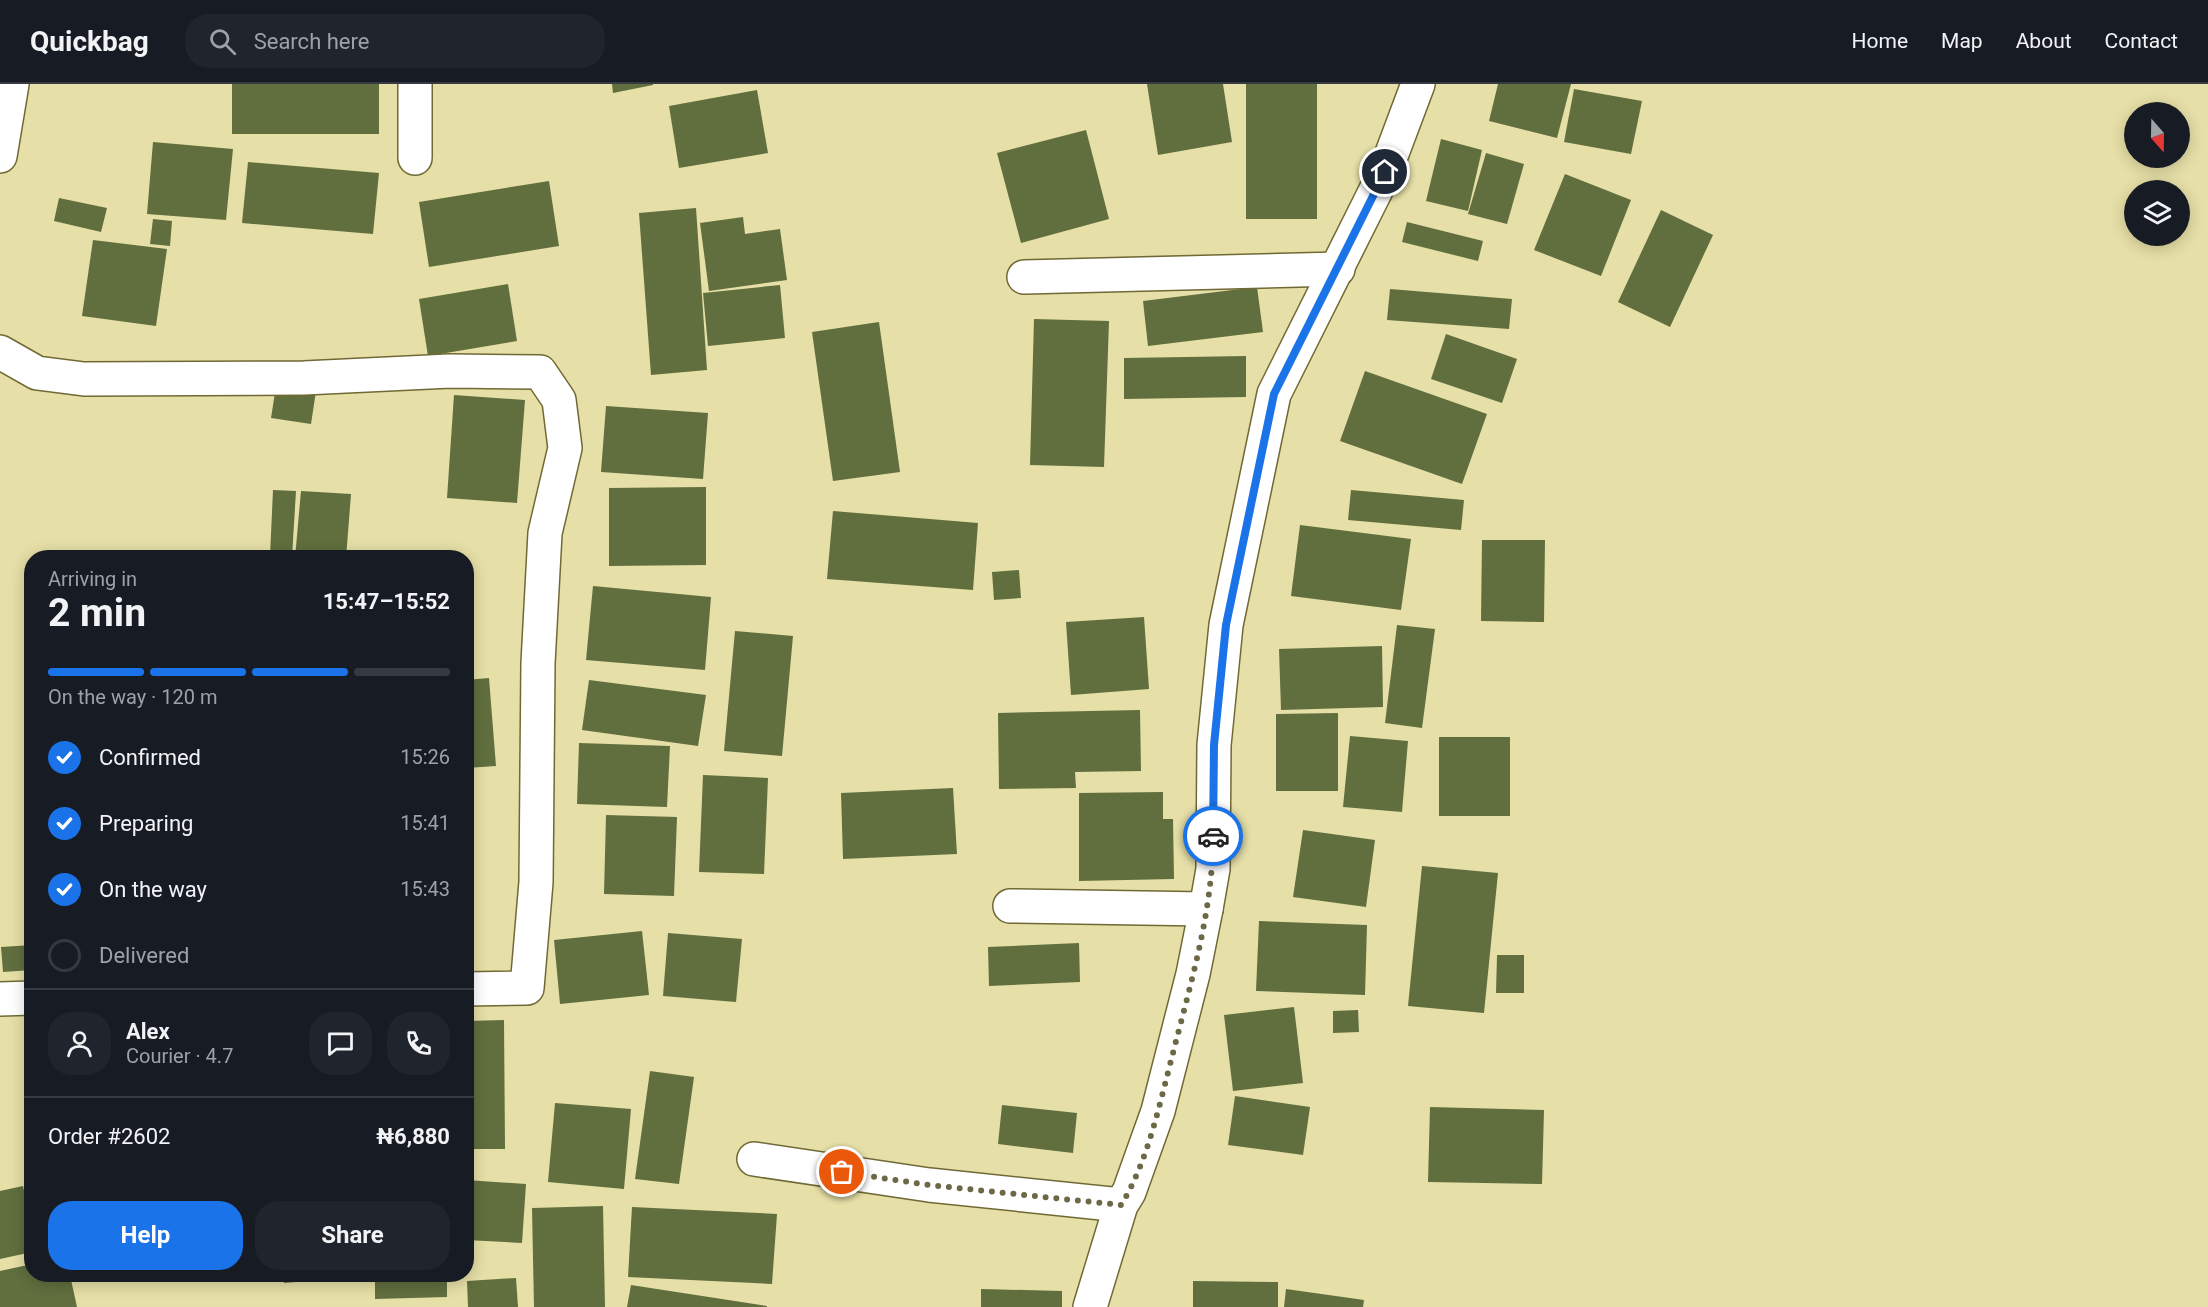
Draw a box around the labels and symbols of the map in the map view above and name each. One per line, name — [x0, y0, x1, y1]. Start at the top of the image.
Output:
north arrow — [2124, 102, 2190, 168]
pin — [1359, 146, 1410, 197]
courier — [1183, 806, 1243, 866]
pin — [816, 1146, 867, 1197]

